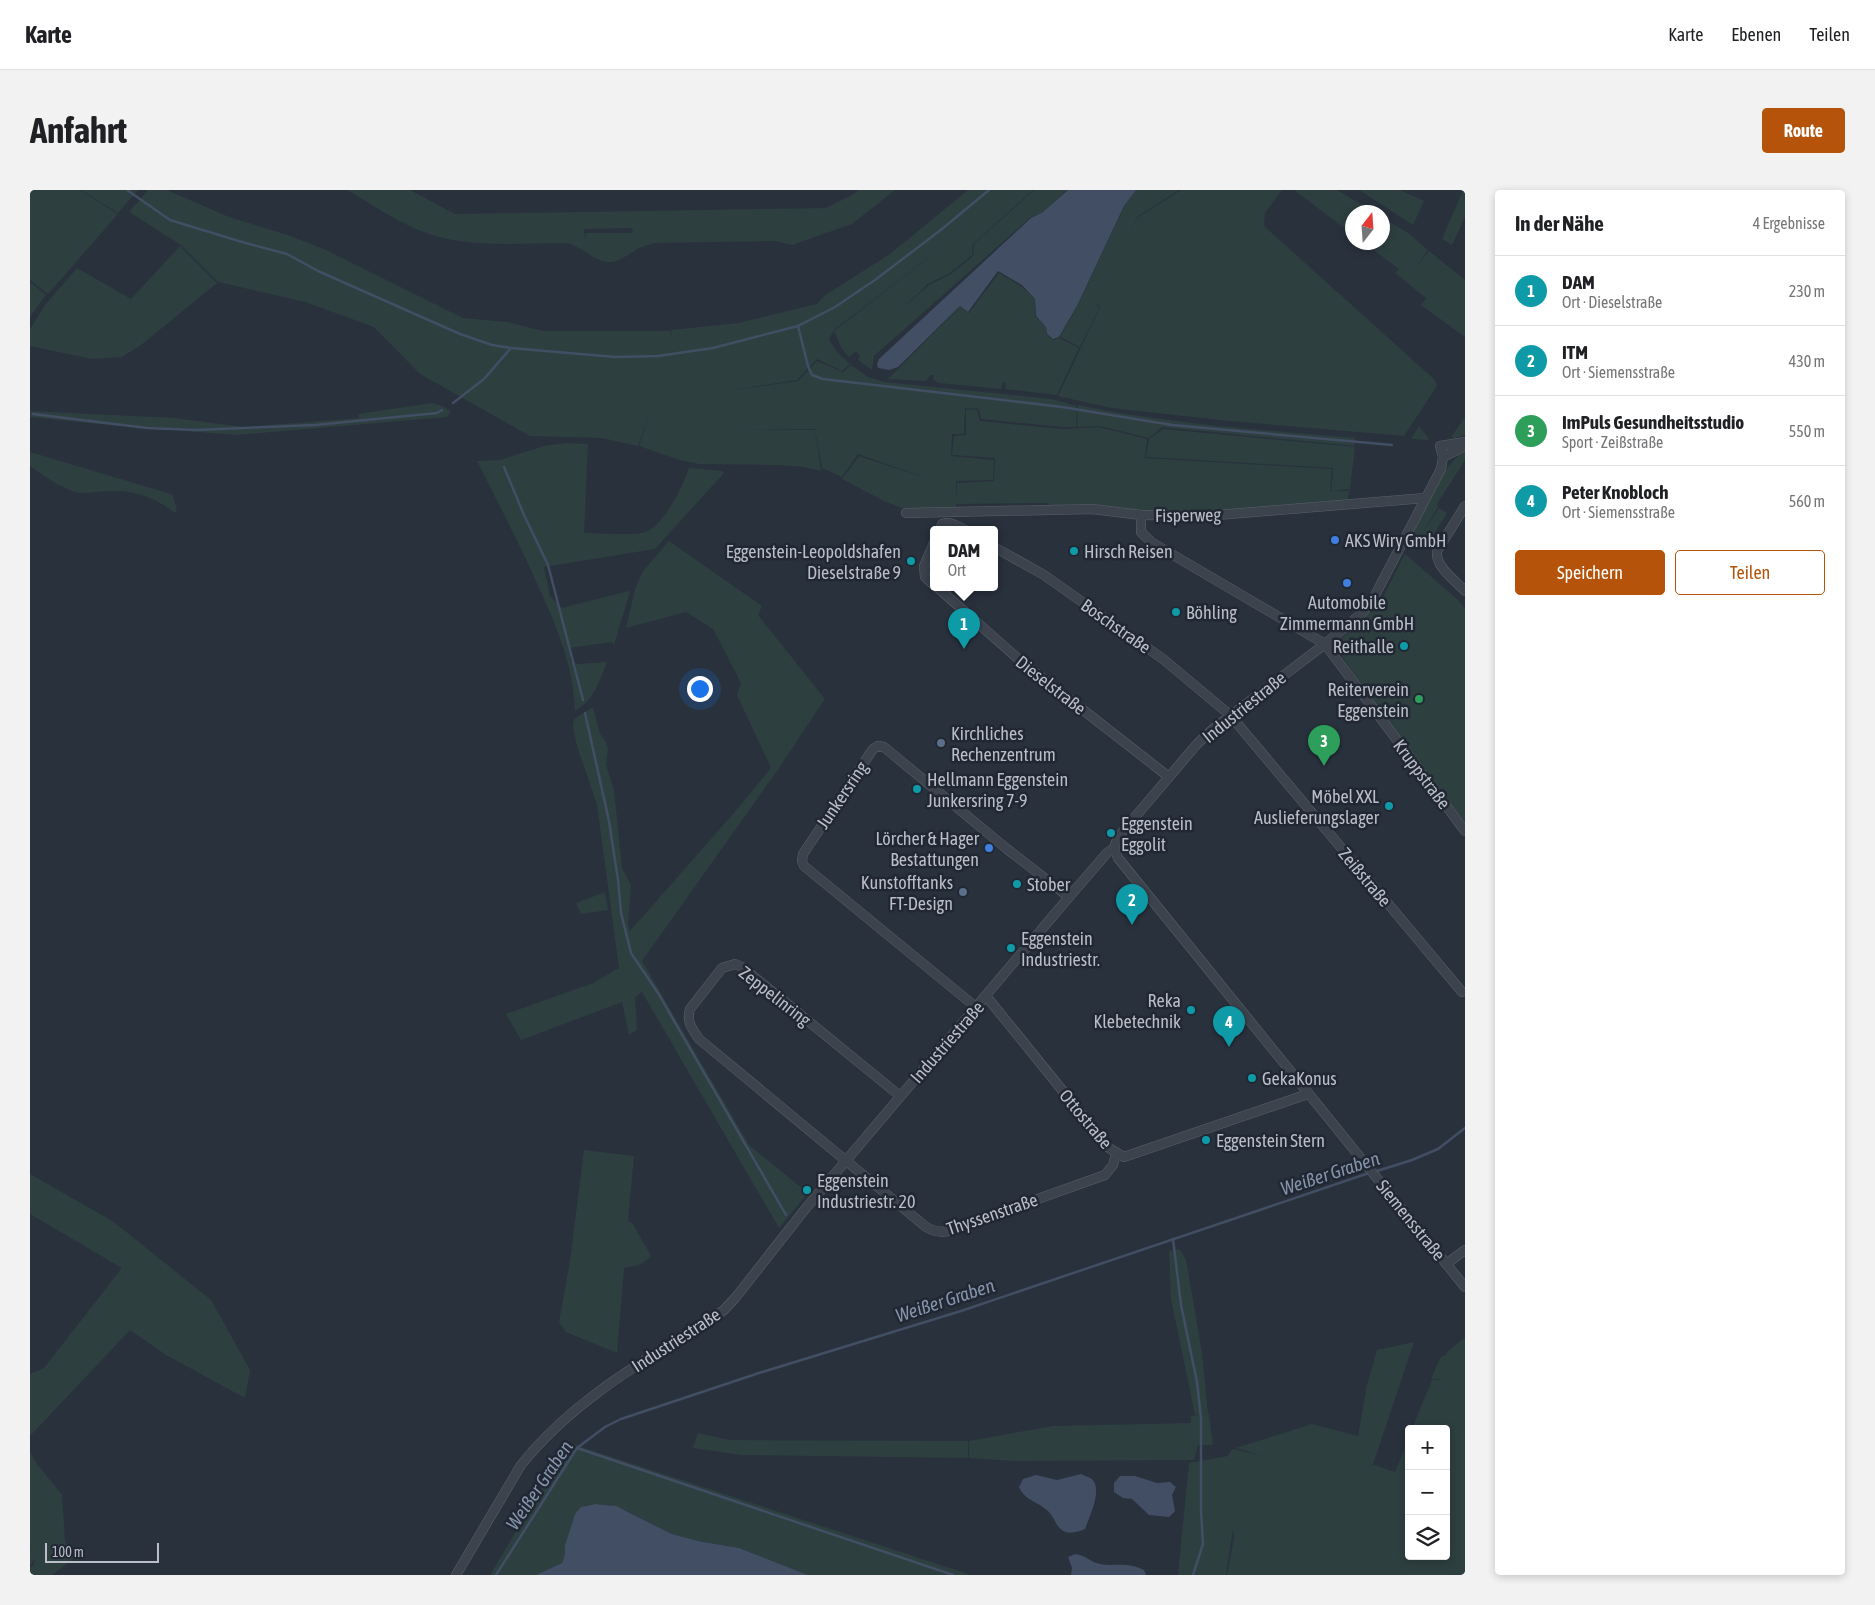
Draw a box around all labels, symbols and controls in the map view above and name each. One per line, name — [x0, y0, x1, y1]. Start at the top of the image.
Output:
text: Karte — [25, 21, 72, 48]
text: Karte — [1668, 24, 1703, 45]
text: Ebenen — [1731, 24, 1781, 45]
text: Teilen — [1809, 24, 1850, 45]
button: Route — [1762, 108, 1845, 153]
text: Anfahrt — [30, 110, 127, 150]
north arrow — [1345, 205, 1390, 250]
text: In der Nähe — [1515, 211, 1604, 235]
text: 4 Ergebnisse — [1753, 214, 1825, 232]
text: DAM — [1562, 271, 1595, 293]
text: 1 — [1527, 282, 1535, 300]
text: 230 m — [1789, 282, 1825, 300]
text: Ort · Dieselstraße — [1562, 293, 1662, 311]
text: ITM — [1562, 341, 1588, 363]
text: 2 — [1527, 352, 1535, 370]
text: 430 m — [1789, 352, 1825, 370]
text: Ort · Siemensstraße — [1562, 363, 1675, 381]
text: ImPuls Gesundheitsstudio — [1562, 411, 1744, 433]
text: 3 — [1527, 422, 1535, 440]
text: 550 m — [1789, 422, 1825, 440]
text: Sport · Zeißstraße — [1562, 433, 1663, 451]
text: Peter Knobloch — [1562, 481, 1668, 503]
text: 4 — [1527, 492, 1535, 510]
text: 560 m — [1789, 492, 1825, 510]
text: Ort · Siemensstraße — [1562, 503, 1675, 521]
street label: Fisperweg — [1155, 504, 1222, 526]
popup — [930, 526, 998, 591]
place label: AKS Wiry GmbH — [1345, 530, 1447, 551]
marker: AKS Wiry GmbH — [1329, 534, 1341, 546]
text: DAM — [948, 539, 980, 561]
place label: Eggenstein-Leopoldshafen Dieselstraße 9 — [726, 541, 901, 583]
place label: Hirsch Reisen — [1084, 541, 1173, 562]
marker: Hirsch Reisen — [1068, 545, 1080, 557]
button: Speichern — [1515, 550, 1665, 595]
button: Teilen — [1675, 550, 1825, 595]
marker: Eggenstein-Leopoldshafen Dieselstraße 9 — [905, 555, 917, 567]
text: Ort — [948, 561, 966, 579]
marker: Automobile Zimmermann GmbH — [1341, 577, 1353, 589]
place label: Automobile Zimmermann GmbH — [1280, 592, 1414, 634]
street label: Boschstraße — [1077, 594, 1155, 658]
place label: Böhling — [1186, 602, 1237, 623]
marker: Böhling — [1170, 606, 1182, 618]
pin: 1 — [948, 608, 980, 649]
place label: Reithalle — [1333, 636, 1394, 657]
marker: Reithalle — [1398, 640, 1410, 652]
street label: Dieselstraße — [1012, 651, 1090, 719]
street label: Industriestraße — [1198, 667, 1290, 747]
your location — [687, 676, 713, 702]
place label: Reiterverein Eggenstein — [1327, 679, 1409, 721]
marker: Reiterverein Eggenstein — [1413, 693, 1425, 705]
place label: Kirchliches Rechenzentrum — [951, 723, 1056, 765]
pin: 3 — [1308, 725, 1340, 766]
street label: Kruppstraße — [1389, 735, 1455, 813]
marker: Kirchliches Rechenzentrum — [935, 737, 947, 749]
street label: Junkersring — [812, 757, 872, 833]
place label: Hellmann Eggenstein Junkersring 7-9 — [927, 769, 1068, 811]
marker: Hellmann Eggenstein Junkersring 7-9 — [911, 783, 923, 795]
place label: Möbel XXL Auslieferungslager — [1254, 786, 1380, 828]
marker: Möbel XXL Auslieferungslager — [1383, 800, 1395, 812]
place label: Eggenstein Eggolit — [1121, 813, 1193, 855]
marker: Eggenstein Eggolit — [1105, 827, 1117, 839]
place label: Lörcher & Hager Bestattungen — [875, 828, 980, 870]
marker: Lörcher & Hager Bestattungen — [983, 842, 995, 854]
street label: Zeißstraße — [1334, 843, 1396, 911]
place label: Kunstofftanks FT-Design — [861, 872, 953, 914]
place label: Stober — [1027, 874, 1071, 895]
marker: Stober — [1011, 878, 1023, 890]
pin: 2 — [1116, 884, 1148, 925]
marker: Kunstofftanks FT-Design — [957, 886, 969, 898]
place label: Eggenstein Industriestr. — [1021, 928, 1100, 970]
marker: Eggenstein Industriestr. — [1005, 942, 1017, 954]
street label: Zeppelinring — [735, 962, 815, 1031]
place label: Reka Klebetechnik — [1093, 990, 1181, 1032]
street label: Industriestraße — [906, 997, 988, 1087]
marker: Reka Klebetechnik — [1185, 1004, 1197, 1016]
pin: 4 — [1213, 1006, 1245, 1047]
place label: GekaKonus — [1262, 1068, 1337, 1089]
marker: GekaKonus — [1246, 1072, 1258, 1084]
street label: Ottostraße — [1055, 1085, 1117, 1153]
place label: Eggenstein Stern — [1216, 1130, 1325, 1151]
marker: Eggenstein Stern — [1200, 1134, 1212, 1146]
water label: Weißer Graben — [1278, 1147, 1382, 1199]
place label: Eggenstein Industriestr. 20 — [817, 1170, 915, 1212]
street label: Siemensstraße — [1372, 1175, 1450, 1265]
marker: Eggenstein Industriestr. 20 — [801, 1184, 813, 1196]
street label: Thyssenstraße — [944, 1189, 1040, 1239]
water label: Weißer Graben — [893, 1274, 997, 1326]
street label: Industriestraße — [628, 1304, 724, 1376]
map controls — [1405, 1425, 1450, 1560]
button: + — [1405, 1425, 1450, 1470]
water label: Weißer Graben — [501, 1436, 577, 1534]
button: − — [1405, 1470, 1450, 1515]
button: layers — [1405, 1515, 1450, 1560]
scale bar — [45, 1540, 159, 1563]
text: 100 m — [52, 1544, 84, 1560]

